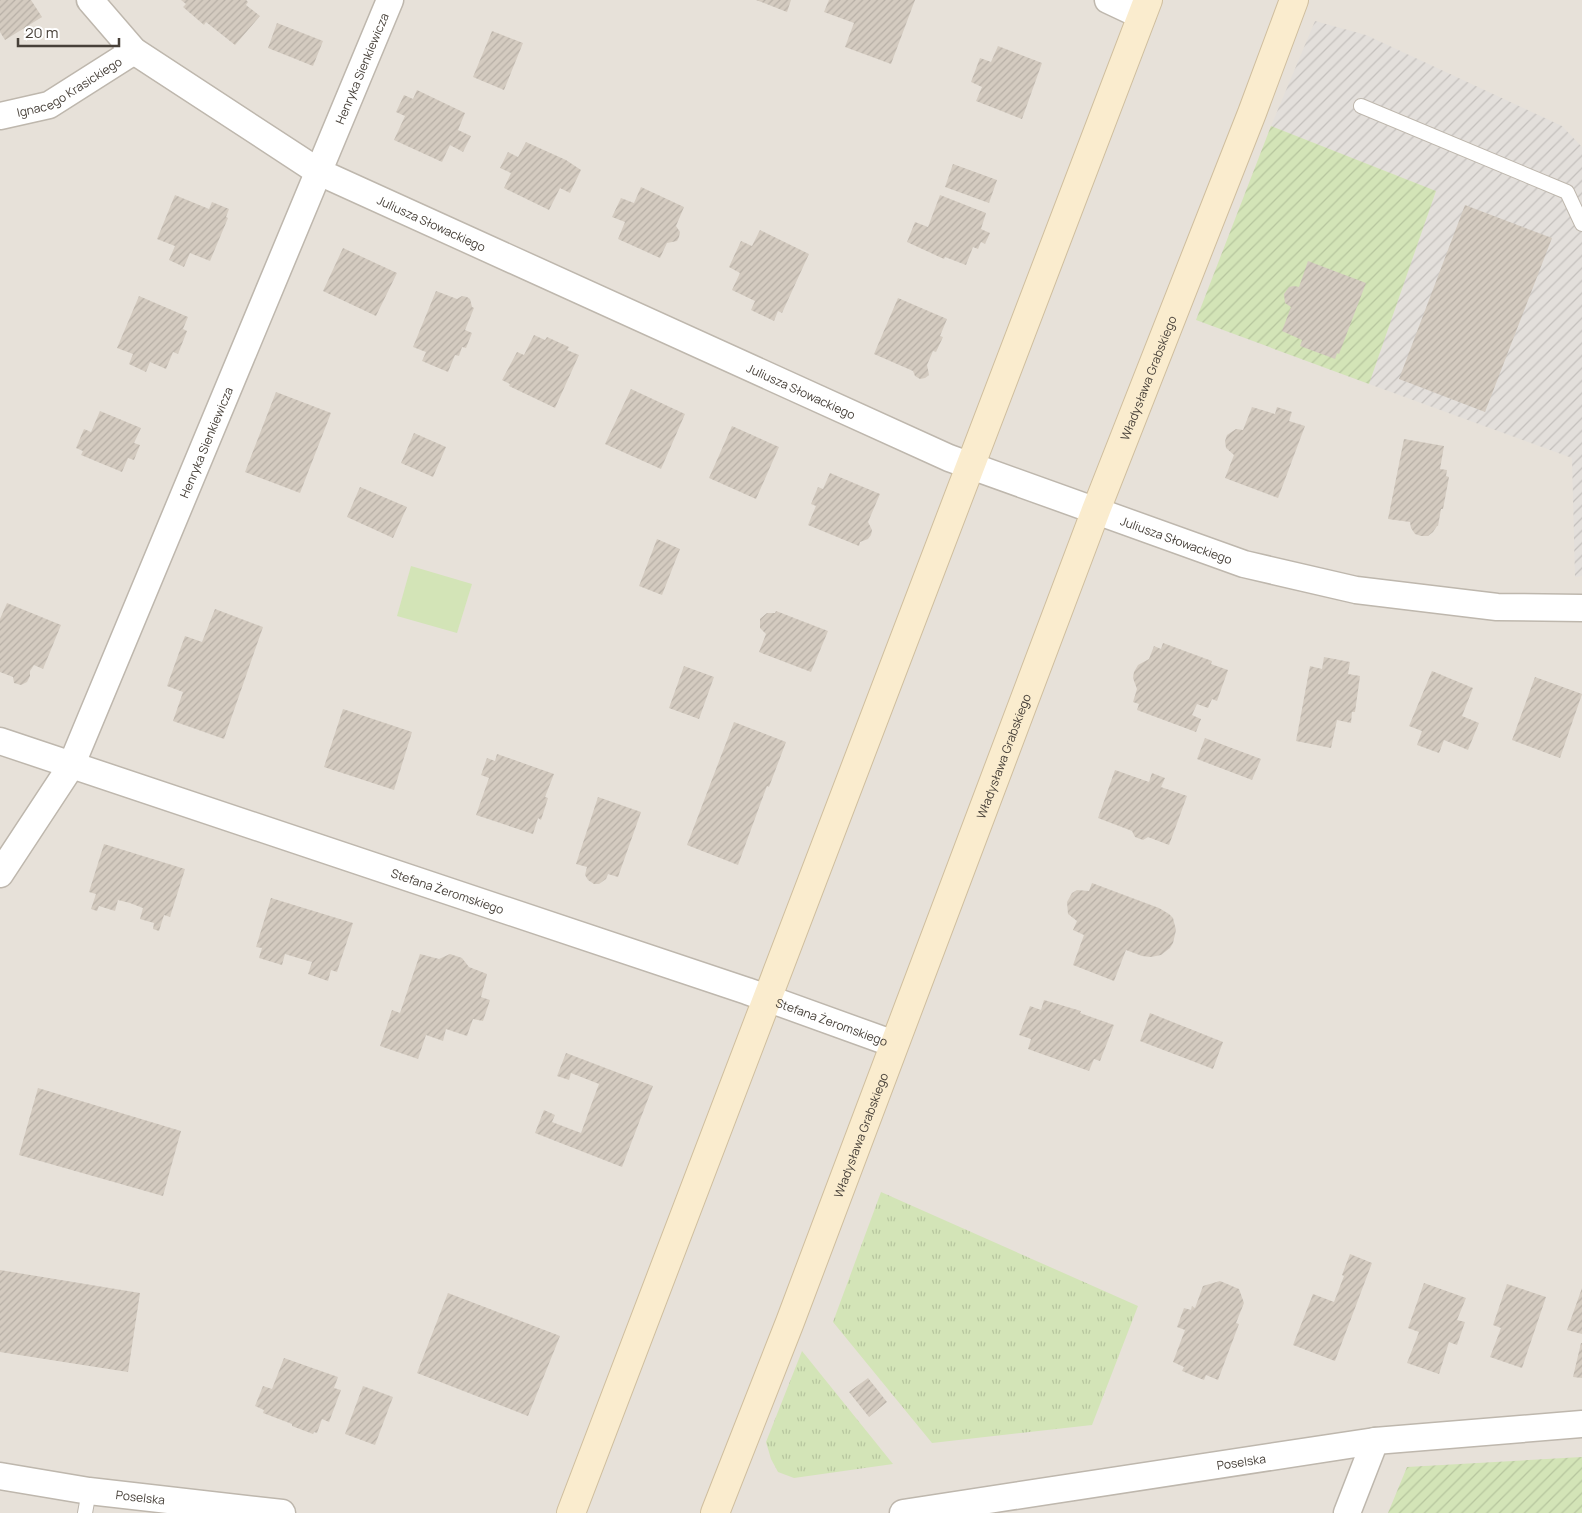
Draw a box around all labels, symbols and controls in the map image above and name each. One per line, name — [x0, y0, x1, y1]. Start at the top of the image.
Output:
street label: Henryka Sienkiewicza — [331, 10, 392, 126]
scale bar — [18, 15, 119, 47]
text: 20 m — [25, 22, 58, 43]
street label: Ignacego Krasickiego — [15, 52, 125, 121]
street label: Juliusza Słowackiego — [374, 191, 489, 255]
street label: Władysława Grabskiego — [1116, 313, 1180, 443]
street label: Juliusza Słowackiego — [744, 359, 858, 423]
street label: Henryka Sienkiewicza — [175, 384, 237, 500]
street label: Juliusza Słowackiego — [1118, 512, 1235, 568]
street label: Władysława Grabskiego — [972, 691, 1035, 821]
street label: Stefana Żeromskiego — [389, 864, 506, 918]
street label: Stefana Żeromskiego — [773, 994, 890, 1050]
street label: Władysława Grabskiego — [829, 1070, 892, 1200]
street label: Poselska — [1215, 1449, 1267, 1474]
street label: Poselska — [115, 1486, 166, 1508]

